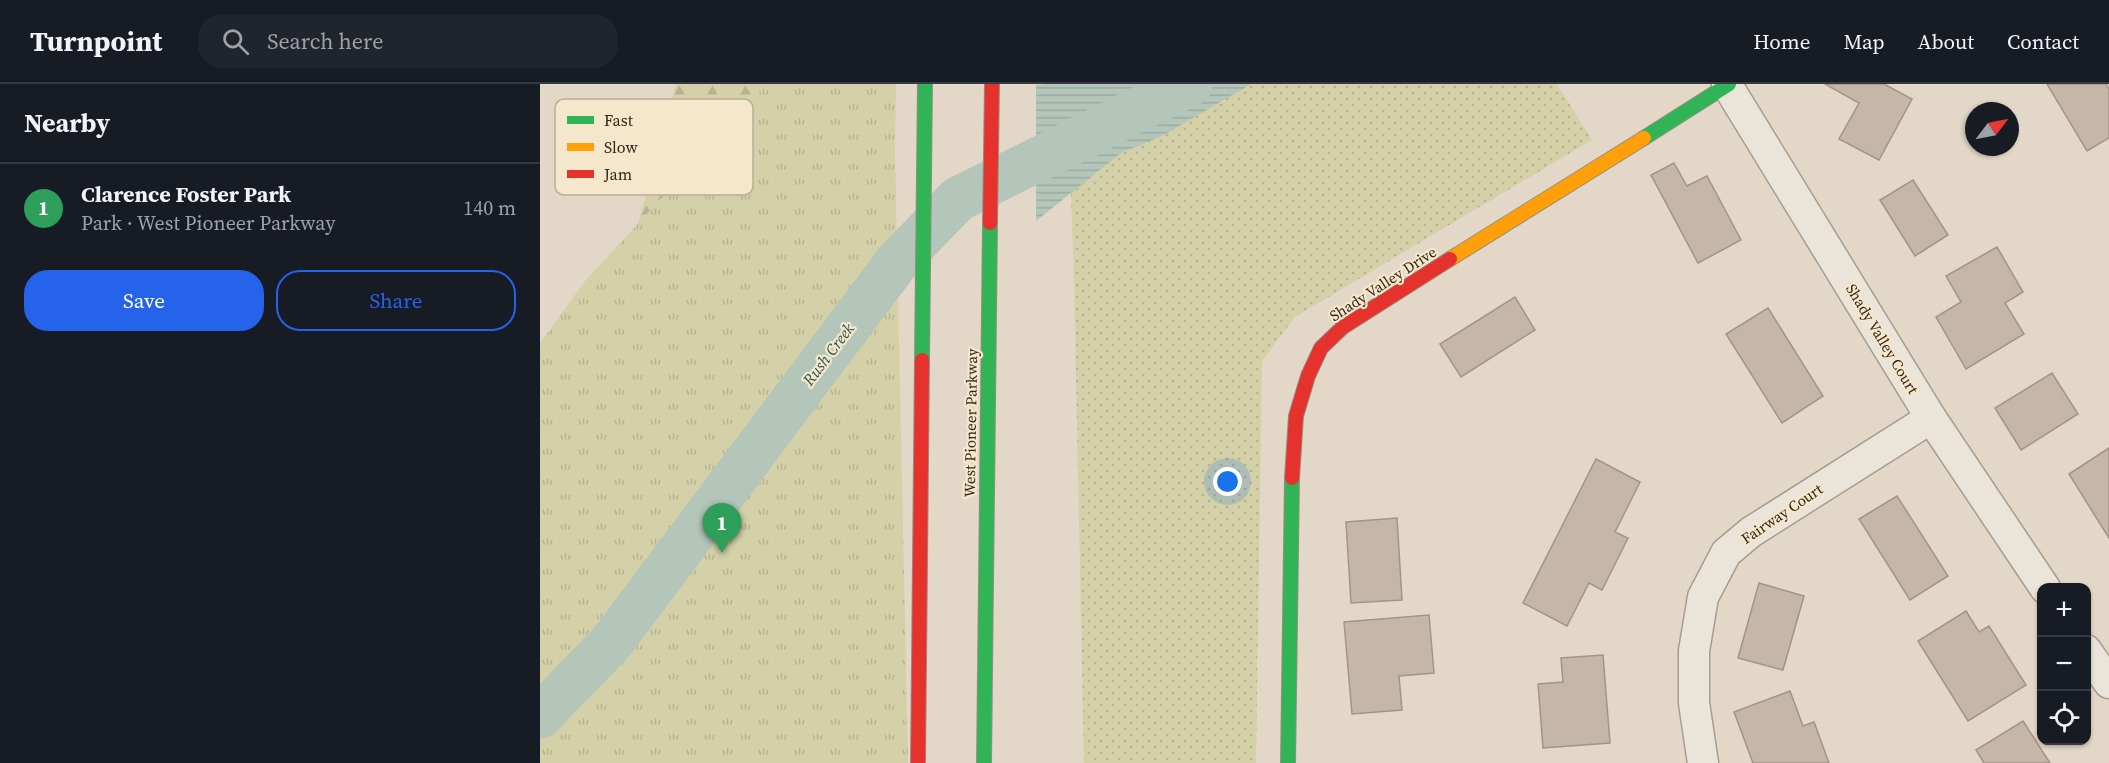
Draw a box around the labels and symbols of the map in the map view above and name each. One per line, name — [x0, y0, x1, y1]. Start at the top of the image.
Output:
legend — [555, 99, 753, 195]
north arrow — [1965, 102, 2019, 156]
text: Fast — [604, 109, 634, 131]
text: Slow — [604, 136, 639, 158]
text: Jam — [603, 163, 632, 185]
street label: Shady Valley Drive — [1325, 241, 1441, 326]
street label: Shady Valley Court — [1841, 280, 1924, 398]
water label: Rush Creek — [797, 318, 859, 391]
street label: West Pioneer Parkway — [959, 348, 982, 498]
your location — [1213, 467, 1242, 496]
street label: Fairway Court — [1737, 478, 1827, 549]
pin: 1 — [702, 504, 741, 553]

